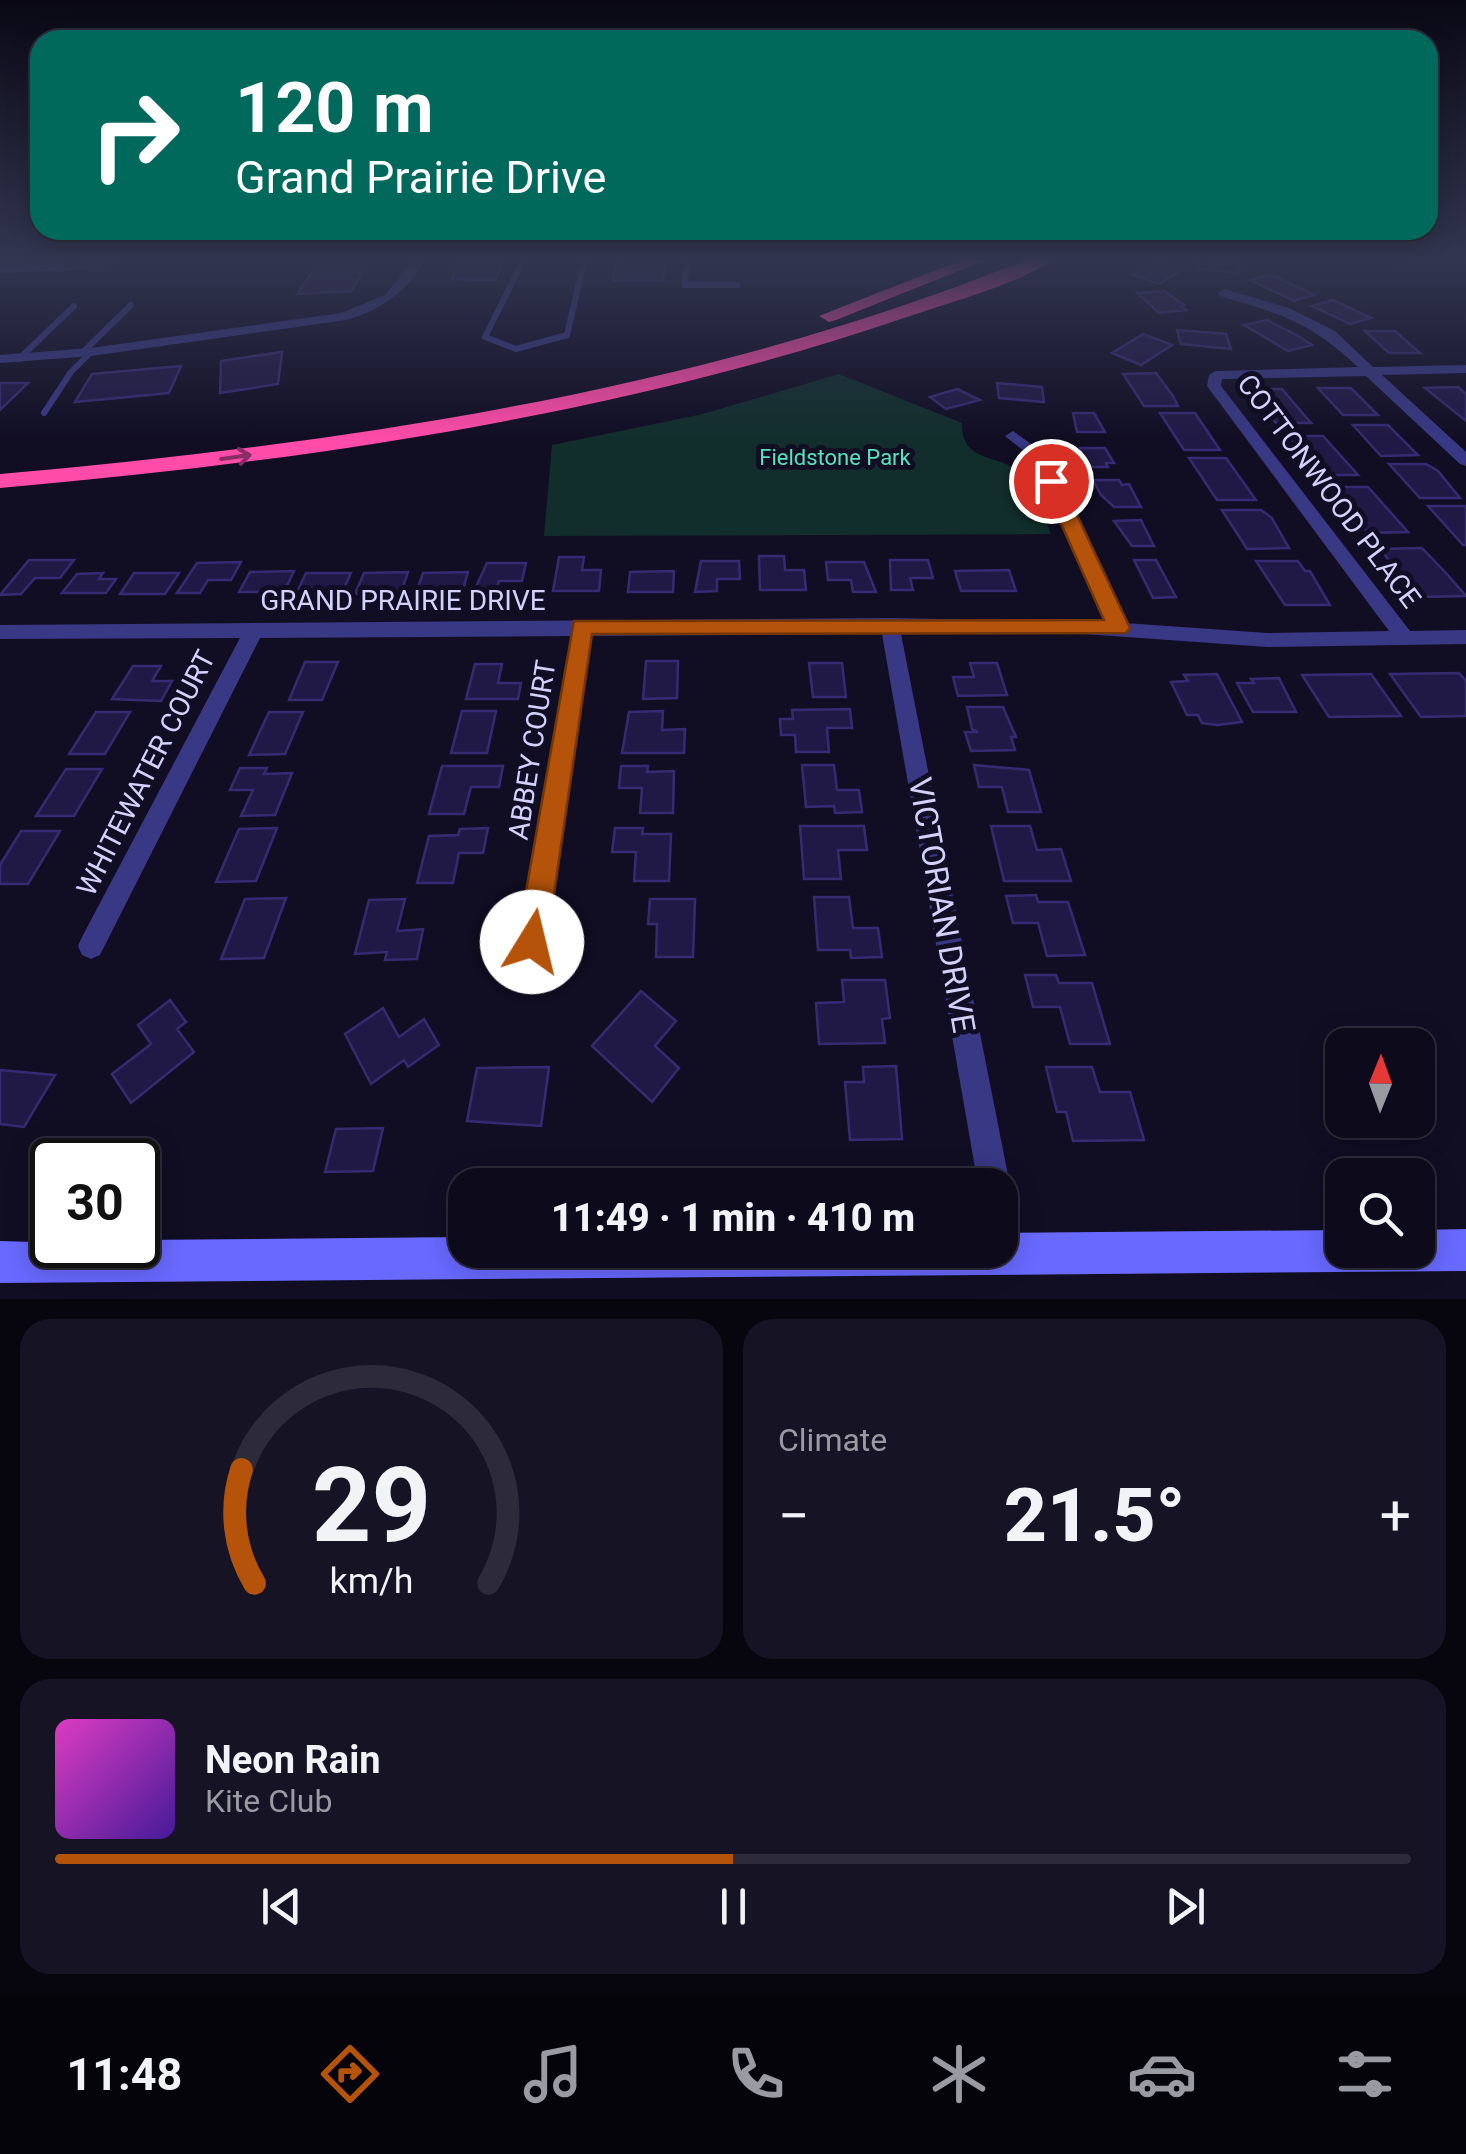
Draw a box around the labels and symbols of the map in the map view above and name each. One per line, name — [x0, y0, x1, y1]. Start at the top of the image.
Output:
street label: COTTONWOOD PLACE — [1230, 368, 1428, 614]
pin — [1009, 439, 1094, 524]
park label: Fieldstone Park — [759, 445, 912, 470]
one-way arrow — [220, 447, 252, 465]
street label: GRAND PRAIRIE DRIVE — [260, 584, 546, 617]
street label: WHITEWATER COURT — [70, 645, 222, 901]
street label: ABBEY COURT — [502, 658, 563, 842]
street label: VICTORIAN DRIVE — [901, 774, 983, 1036]
position arrow — [480, 890, 584, 994]
north arrow — [1325, 1028, 1435, 1138]
speed limit sign: 30 — [30, 1138, 160, 1268]

